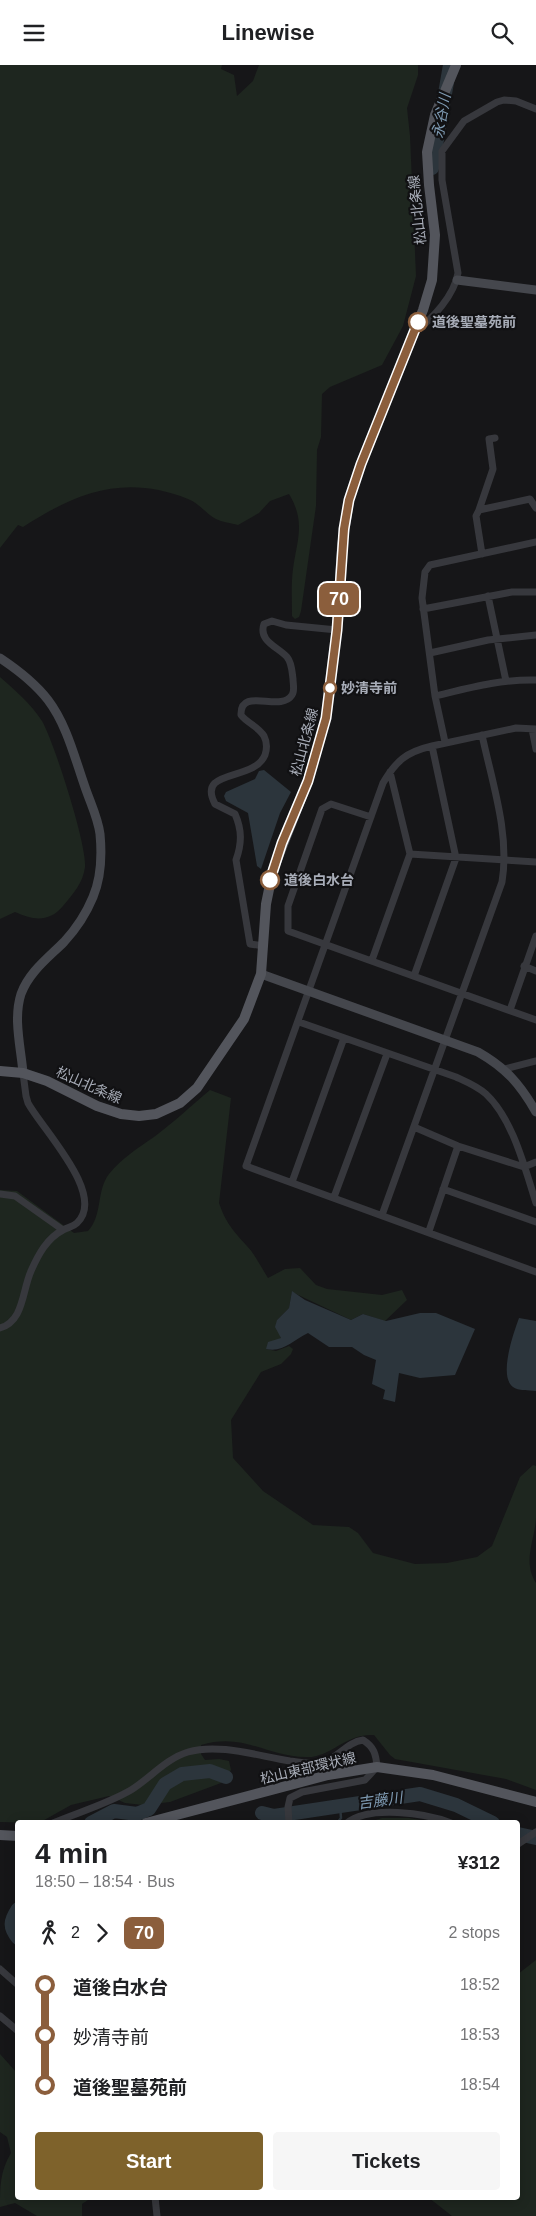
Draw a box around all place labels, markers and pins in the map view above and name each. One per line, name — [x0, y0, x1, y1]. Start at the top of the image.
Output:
marker: 道後聖墓苑前 — [408, 312, 428, 332]
place label: 道後聖墓苑前 — [432, 314, 516, 330]
place label: 妙清寺前 — [341, 680, 397, 696]
marker: 妙清寺前 — [323, 681, 337, 695]
marker: 道後白水台 — [260, 870, 280, 890]
place label: 道後白水台 — [284, 872, 354, 888]

